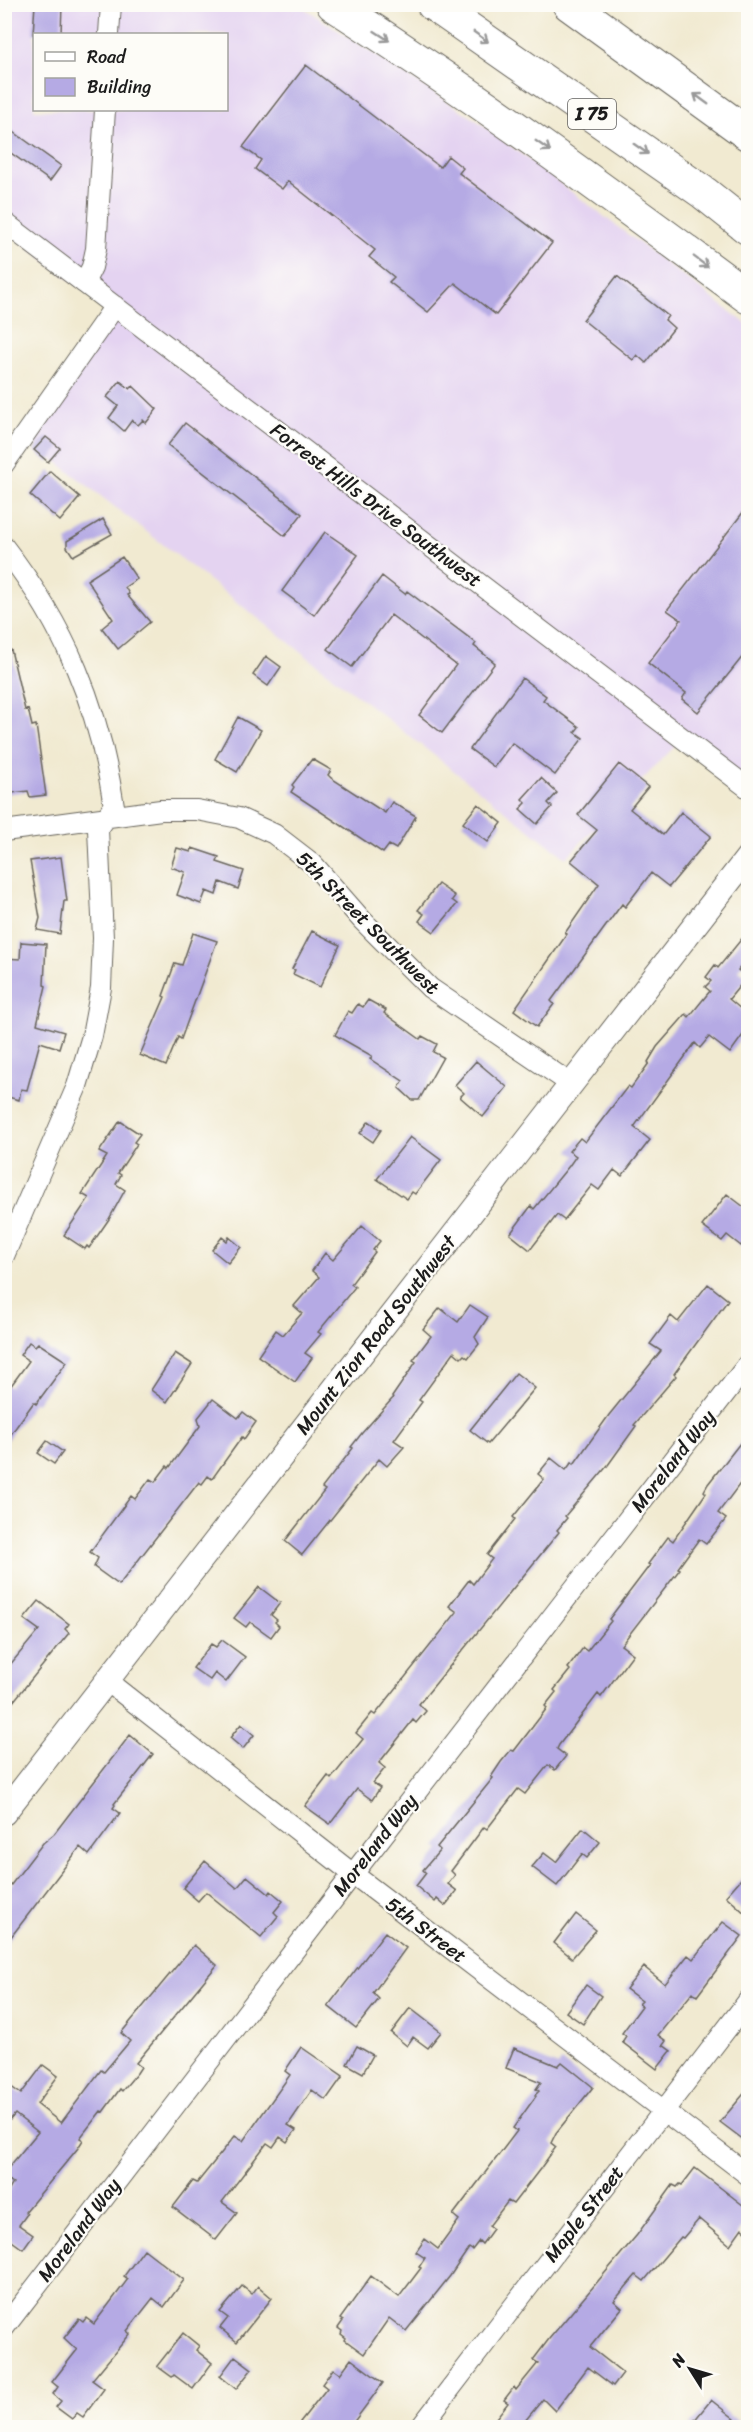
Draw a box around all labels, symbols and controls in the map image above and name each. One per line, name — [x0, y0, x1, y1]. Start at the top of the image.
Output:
one-way arrow — [374, 30, 391, 43]
one-way arrow — [473, 31, 489, 43]
legend — [33, 33, 228, 111]
text: Road — [87, 41, 127, 73]
text: Building — [87, 71, 151, 103]
one-way arrow — [694, 93, 710, 105]
road number: I 75 — [568, 99, 616, 129]
one-way arrow — [535, 140, 551, 152]
one-way arrow — [633, 143, 649, 155]
one-way arrow — [692, 255, 708, 268]
street label: Forrest Hills Drive Southwest — [262, 413, 490, 597]
street label: 5th Street Southwest — [287, 842, 449, 1004]
street label: Mount Zion Road Southwest — [286, 1226, 466, 1443]
street label: Moreland Way — [621, 1401, 725, 1520]
street label: Moreland Way — [323, 1785, 427, 1904]
street label: 5th Street — [378, 1888, 475, 1973]
street label: Maple Street — [535, 2157, 634, 2270]
street label: Moreland Way — [28, 2170, 130, 2290]
north arrow — [660, 2339, 720, 2399]
text: N — [663, 2346, 694, 2374]

